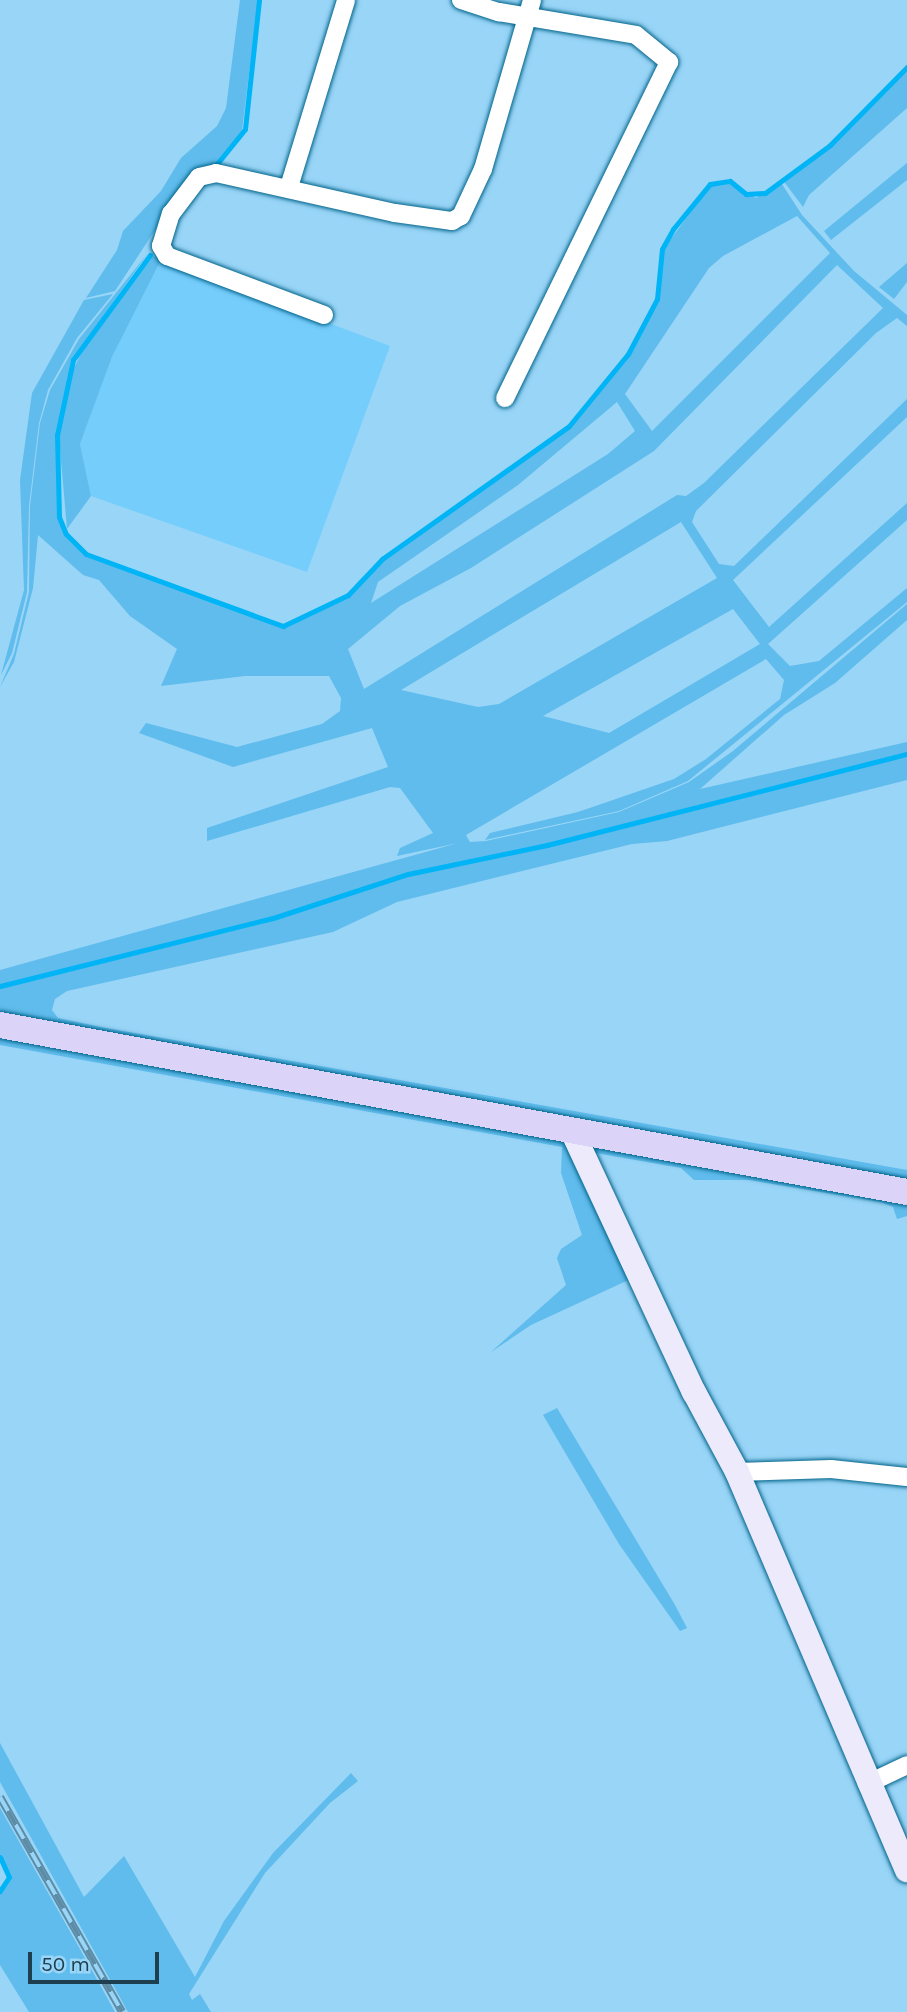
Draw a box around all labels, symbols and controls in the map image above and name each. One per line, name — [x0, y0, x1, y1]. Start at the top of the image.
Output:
scale bar — [32, 1938, 163, 1982]
text: 50 m — [41, 1952, 90, 1976]

